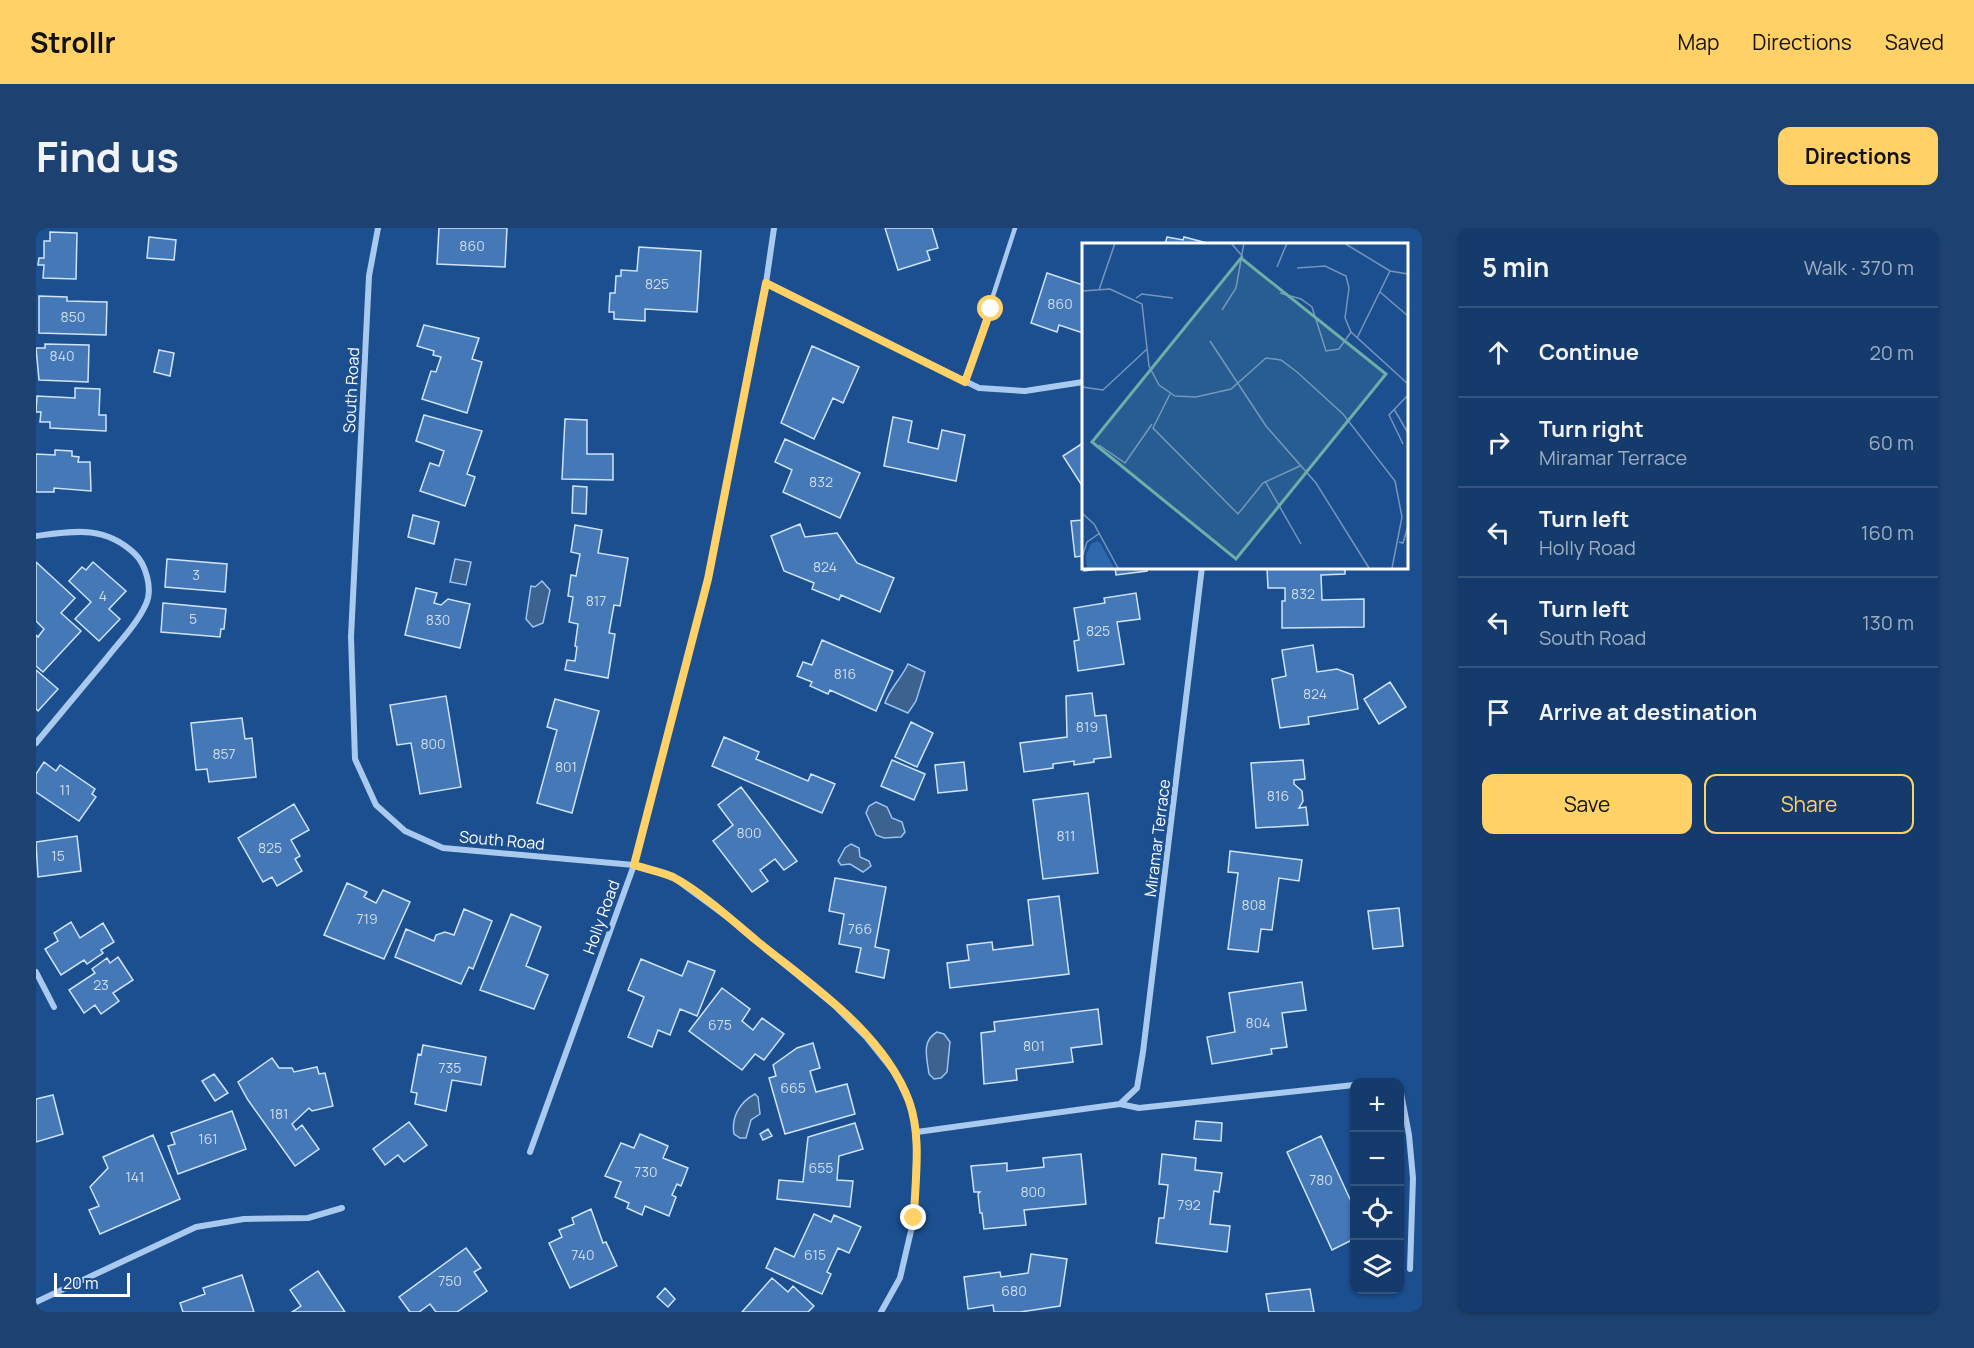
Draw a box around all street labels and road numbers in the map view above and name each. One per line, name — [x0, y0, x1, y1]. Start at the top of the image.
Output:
street label: South Road — [338, 347, 364, 433]
street label: Miramar Terrace — [1139, 778, 1175, 898]
street label: South Road — [458, 825, 546, 855]
street label: Holly Road — [577, 877, 625, 957]

